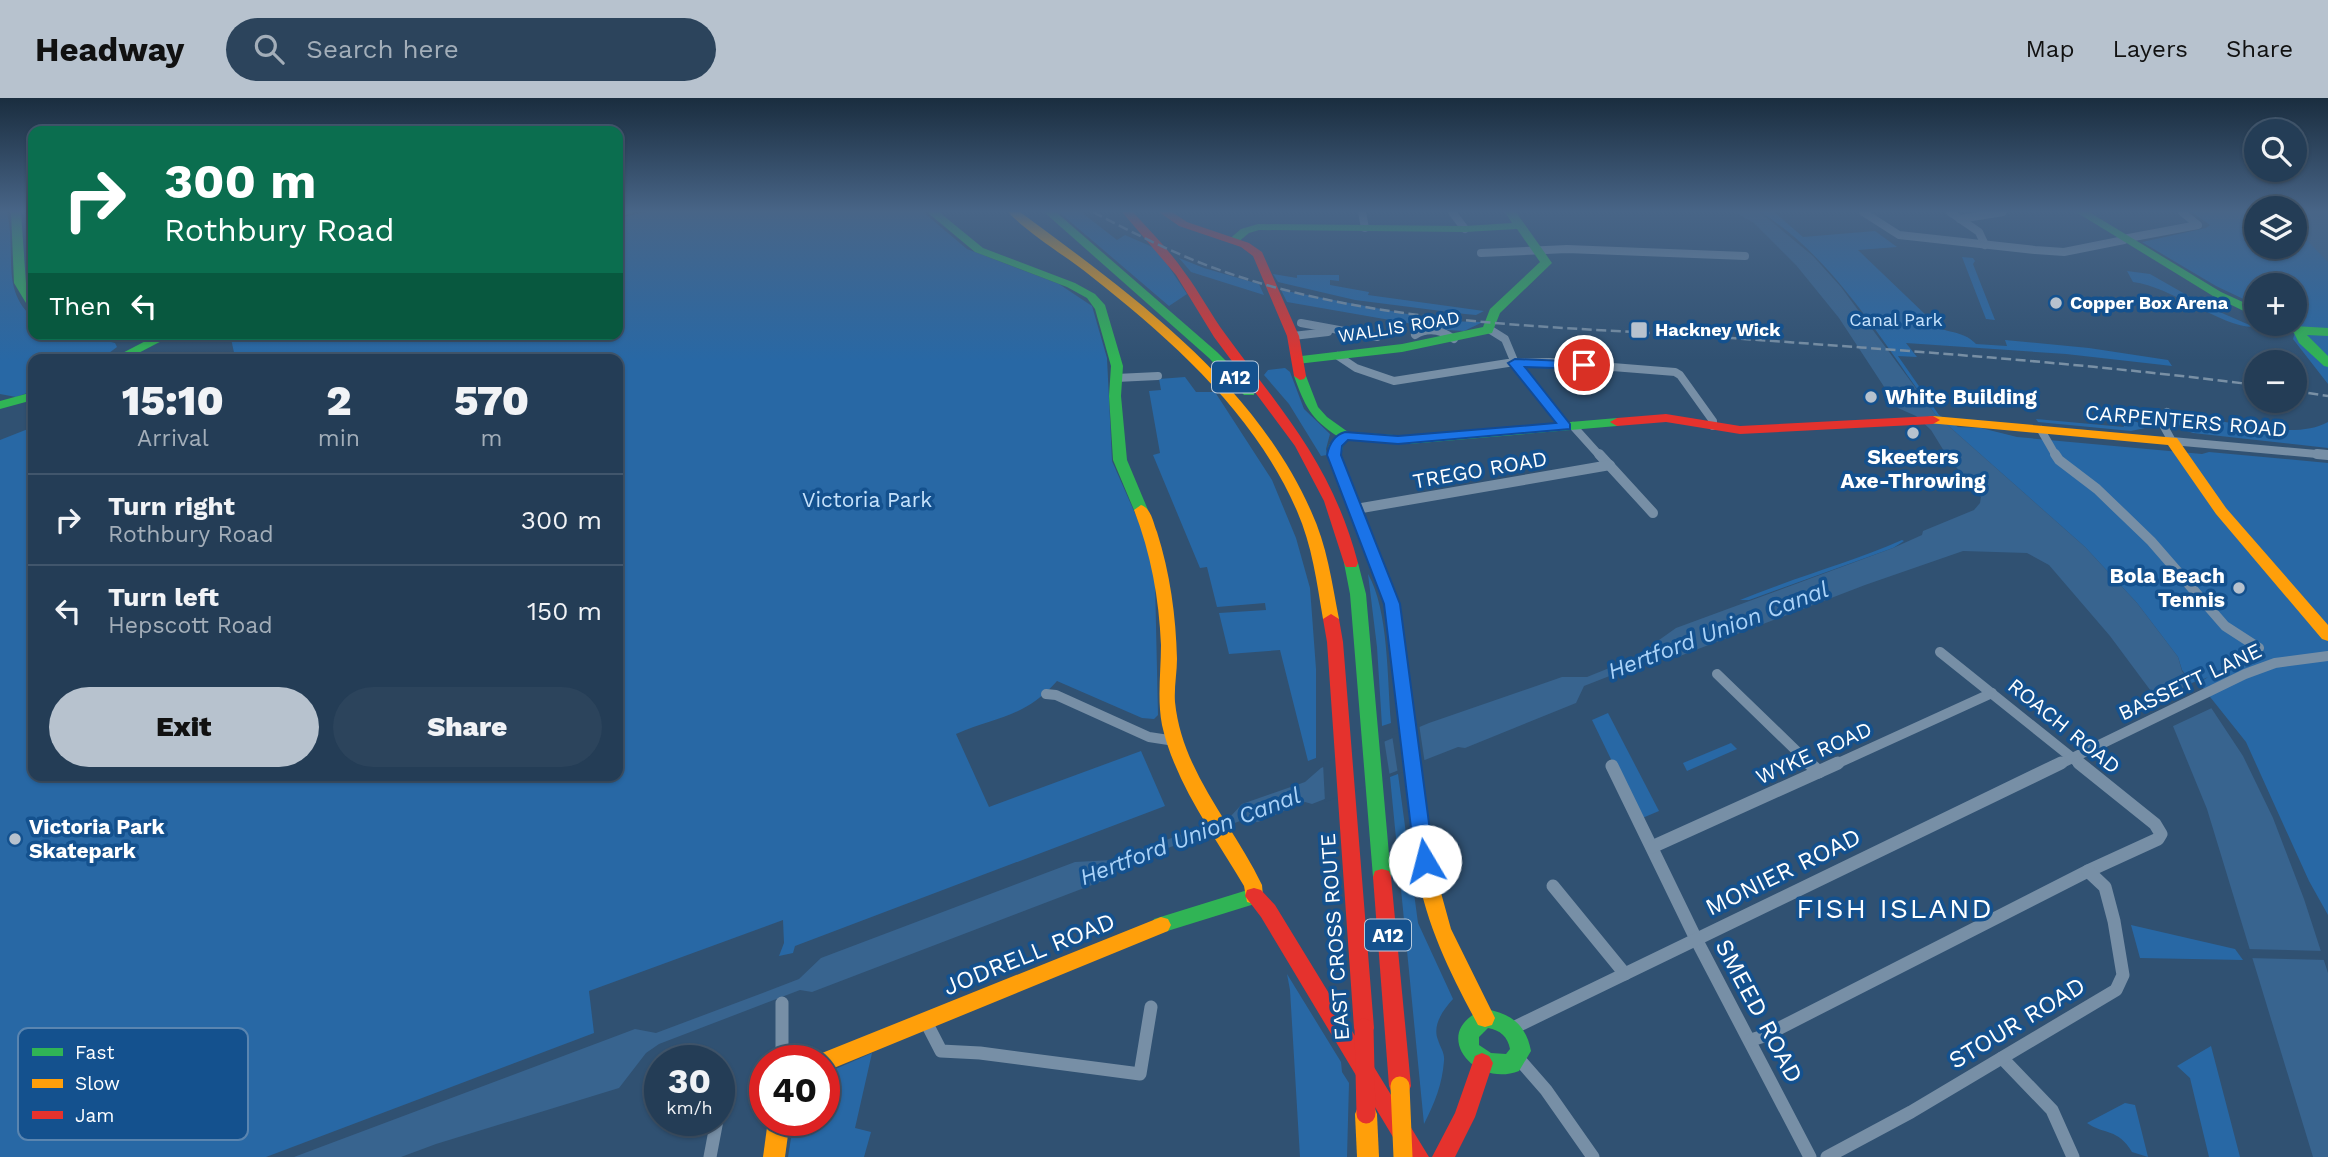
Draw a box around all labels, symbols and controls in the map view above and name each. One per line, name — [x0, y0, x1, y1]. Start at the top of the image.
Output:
search box — [226, 18, 716, 81]
text: Headway — [35, 30, 184, 69]
icon: search — [250, 30, 288, 68]
text: Search here — [306, 34, 459, 64]
text: Map — [2026, 35, 2074, 63]
text: Layers — [2112, 35, 2188, 63]
text: Share — [2226, 35, 2293, 63]
map controls — [2244, 119, 2307, 413]
button: search — [2244, 119, 2307, 182]
text: 300 m — [164, 152, 316, 210]
icon: right — [49, 154, 140, 245]
button: layers — [2244, 196, 2307, 259]
text: Rothbury Road — [164, 211, 394, 249]
button: + — [2244, 273, 2307, 336]
icon: left — [125, 287, 163, 325]
text: Then — [49, 291, 111, 321]
place label: Copper Box Arena — [2070, 292, 2229, 313]
marker: Copper Box Arena — [2048, 295, 2064, 311]
street label: WALLIS ROAD — [1337, 307, 1461, 346]
park label: Canal Park — [1849, 309, 1943, 330]
place label: Hackney Wick — [1655, 319, 1781, 340]
marker: Hackney Wick — [1629, 320, 1649, 340]
pin — [1554, 335, 1614, 395]
icon: arrive — [1565, 346, 1603, 384]
button: − — [2244, 350, 2307, 413]
road number: A12 — [1212, 362, 1258, 392]
text: 15:10 — [122, 376, 224, 425]
text: 2 — [326, 376, 352, 425]
text: 570 — [454, 376, 529, 425]
place label: White Building — [1885, 384, 2037, 409]
marker: White Building — [1863, 389, 1879, 405]
street label: CARPENTERS ROAD — [2084, 399, 2288, 442]
text: Arrival — [137, 425, 209, 452]
text: min — [318, 425, 360, 452]
text: m — [481, 425, 502, 452]
marker: Skeeters Axe-Throwing — [1905, 425, 1921, 441]
place label: Skeeters Axe-Throwing — [1840, 444, 1986, 493]
street label: TREGO ROAD — [1411, 445, 1549, 494]
park label: Victoria Park — [802, 487, 932, 512]
text: Turn right — [108, 491, 235, 521]
icon: right — [49, 501, 87, 539]
text: 300 m — [521, 505, 602, 535]
text: Rothbury Road — [108, 521, 274, 548]
place label: Bola Beach Tennis — [2110, 563, 2225, 612]
water label: Hertford Union Canal — [1604, 576, 1833, 685]
marker: Bola Beach Tennis — [2231, 580, 2247, 596]
text: Turn left — [108, 582, 219, 612]
icon: left — [49, 592, 87, 630]
text: 150 m — [527, 596, 602, 626]
text: Hepscott Road — [108, 612, 273, 639]
street label: BASSETT LANE — [2114, 638, 2265, 726]
street label: ROACH ROAD — [2003, 673, 2126, 779]
button: Exit — [49, 687, 319, 767]
button: Share — [333, 687, 602, 767]
street label: WYKE ROAD — [1752, 716, 1876, 789]
water label: Hertford Union Canal — [1076, 782, 1305, 891]
place label: Victoria Park Skatepark — [29, 814, 165, 863]
street label: MONIER ROAD — [1701, 822, 1865, 922]
position arrow — [1388, 824, 1462, 898]
marker: Victoria Park Skatepark — [7, 831, 23, 847]
street label: EAST CROSS ROUTE — [1315, 833, 1354, 1042]
district label: FISH ISLAND — [1796, 892, 1994, 925]
street label: JODRELL ROAD — [939, 907, 1119, 1001]
road number: A12 — [1365, 920, 1411, 950]
street label: SMEED ROAD — [1709, 935, 1809, 1087]
street label: STOUR ROAD — [1944, 971, 2090, 1075]
legend — [18, 1028, 248, 1140]
text: Fast — [75, 1041, 114, 1064]
speed limit sign: 40 — [749, 1045, 840, 1136]
text: 30 — [668, 1060, 711, 1102]
text: Slow — [75, 1072, 120, 1095]
text: km/h — [666, 1097, 713, 1118]
text: Jam — [75, 1104, 114, 1127]

